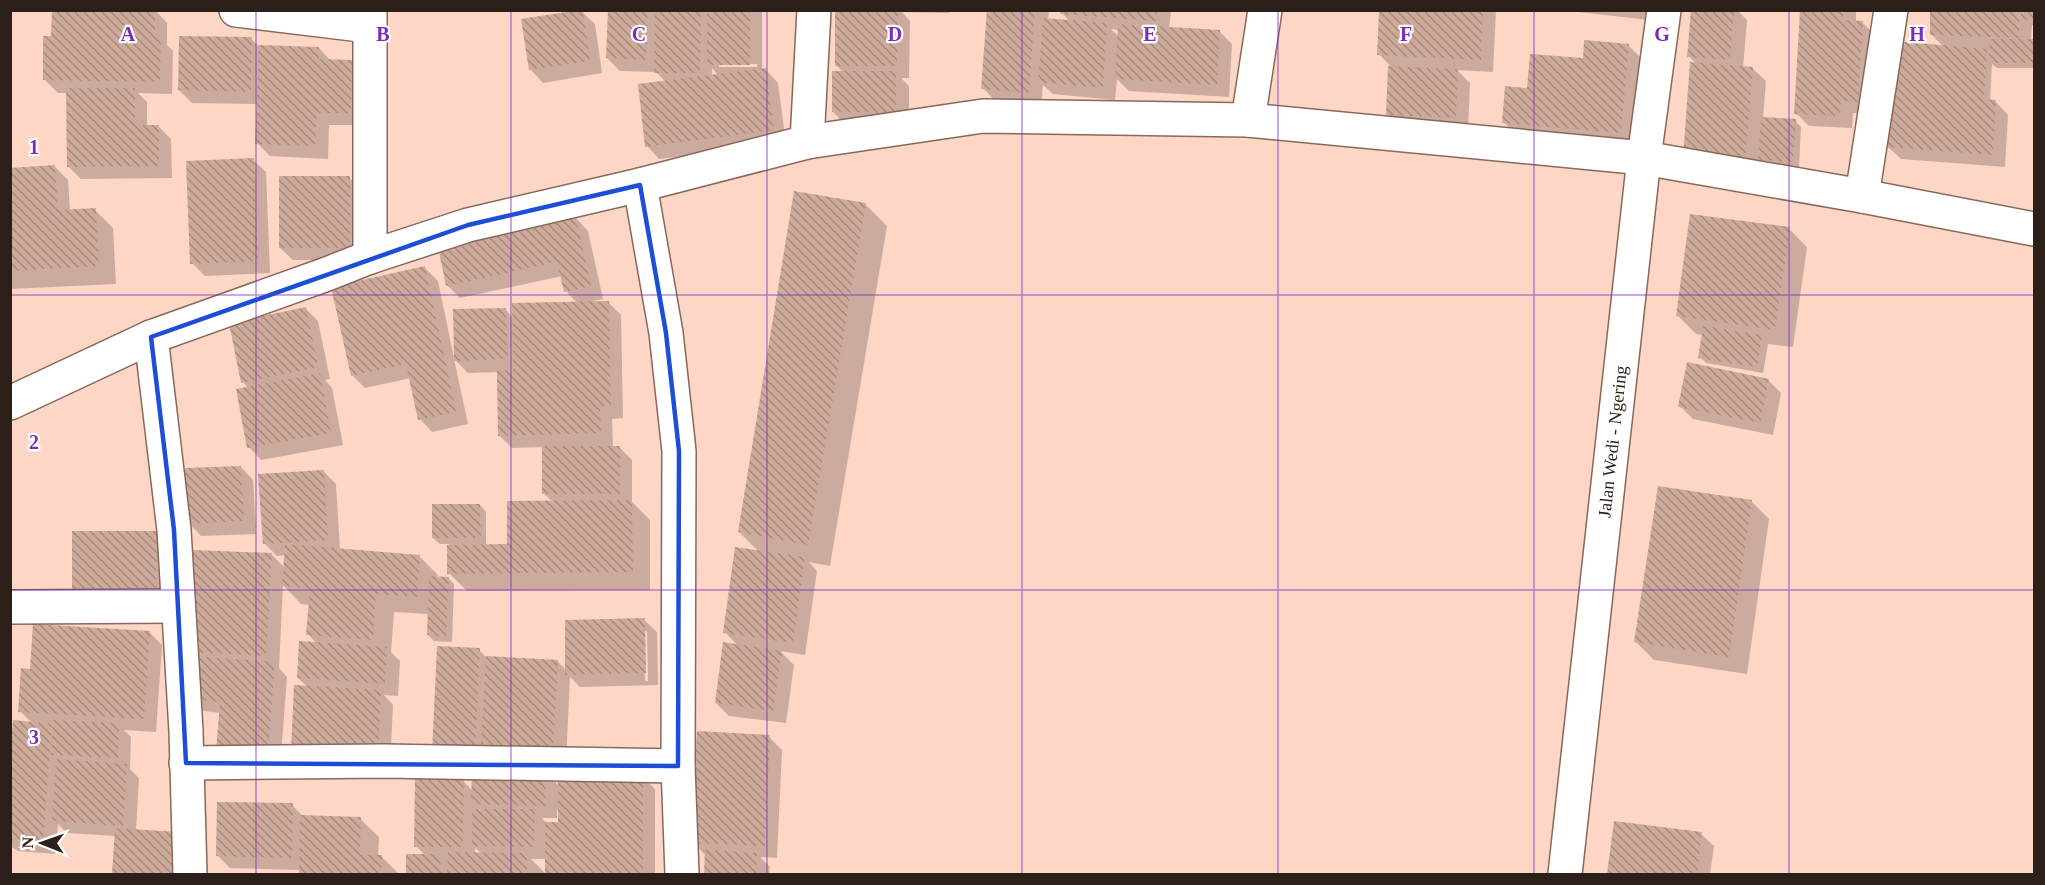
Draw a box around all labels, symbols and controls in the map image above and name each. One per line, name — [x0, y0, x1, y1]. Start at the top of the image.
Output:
text: A — [121, 23, 136, 45]
text: B — [376, 23, 390, 45]
text: C — [632, 23, 646, 45]
text: D — [888, 23, 902, 45]
text: E — [1143, 23, 1157, 45]
text: F — [1400, 23, 1412, 45]
text: G — [1654, 23, 1670, 45]
text: H — [1909, 23, 1925, 45]
text: 1 — [29, 136, 39, 158]
street label: Jalan Wedi - Ngering — [1594, 365, 1631, 519]
text: 2 — [29, 431, 39, 453]
text: 3 — [29, 726, 39, 748]
north arrow — [12, 813, 72, 873]
text: N — [19, 836, 36, 849]

